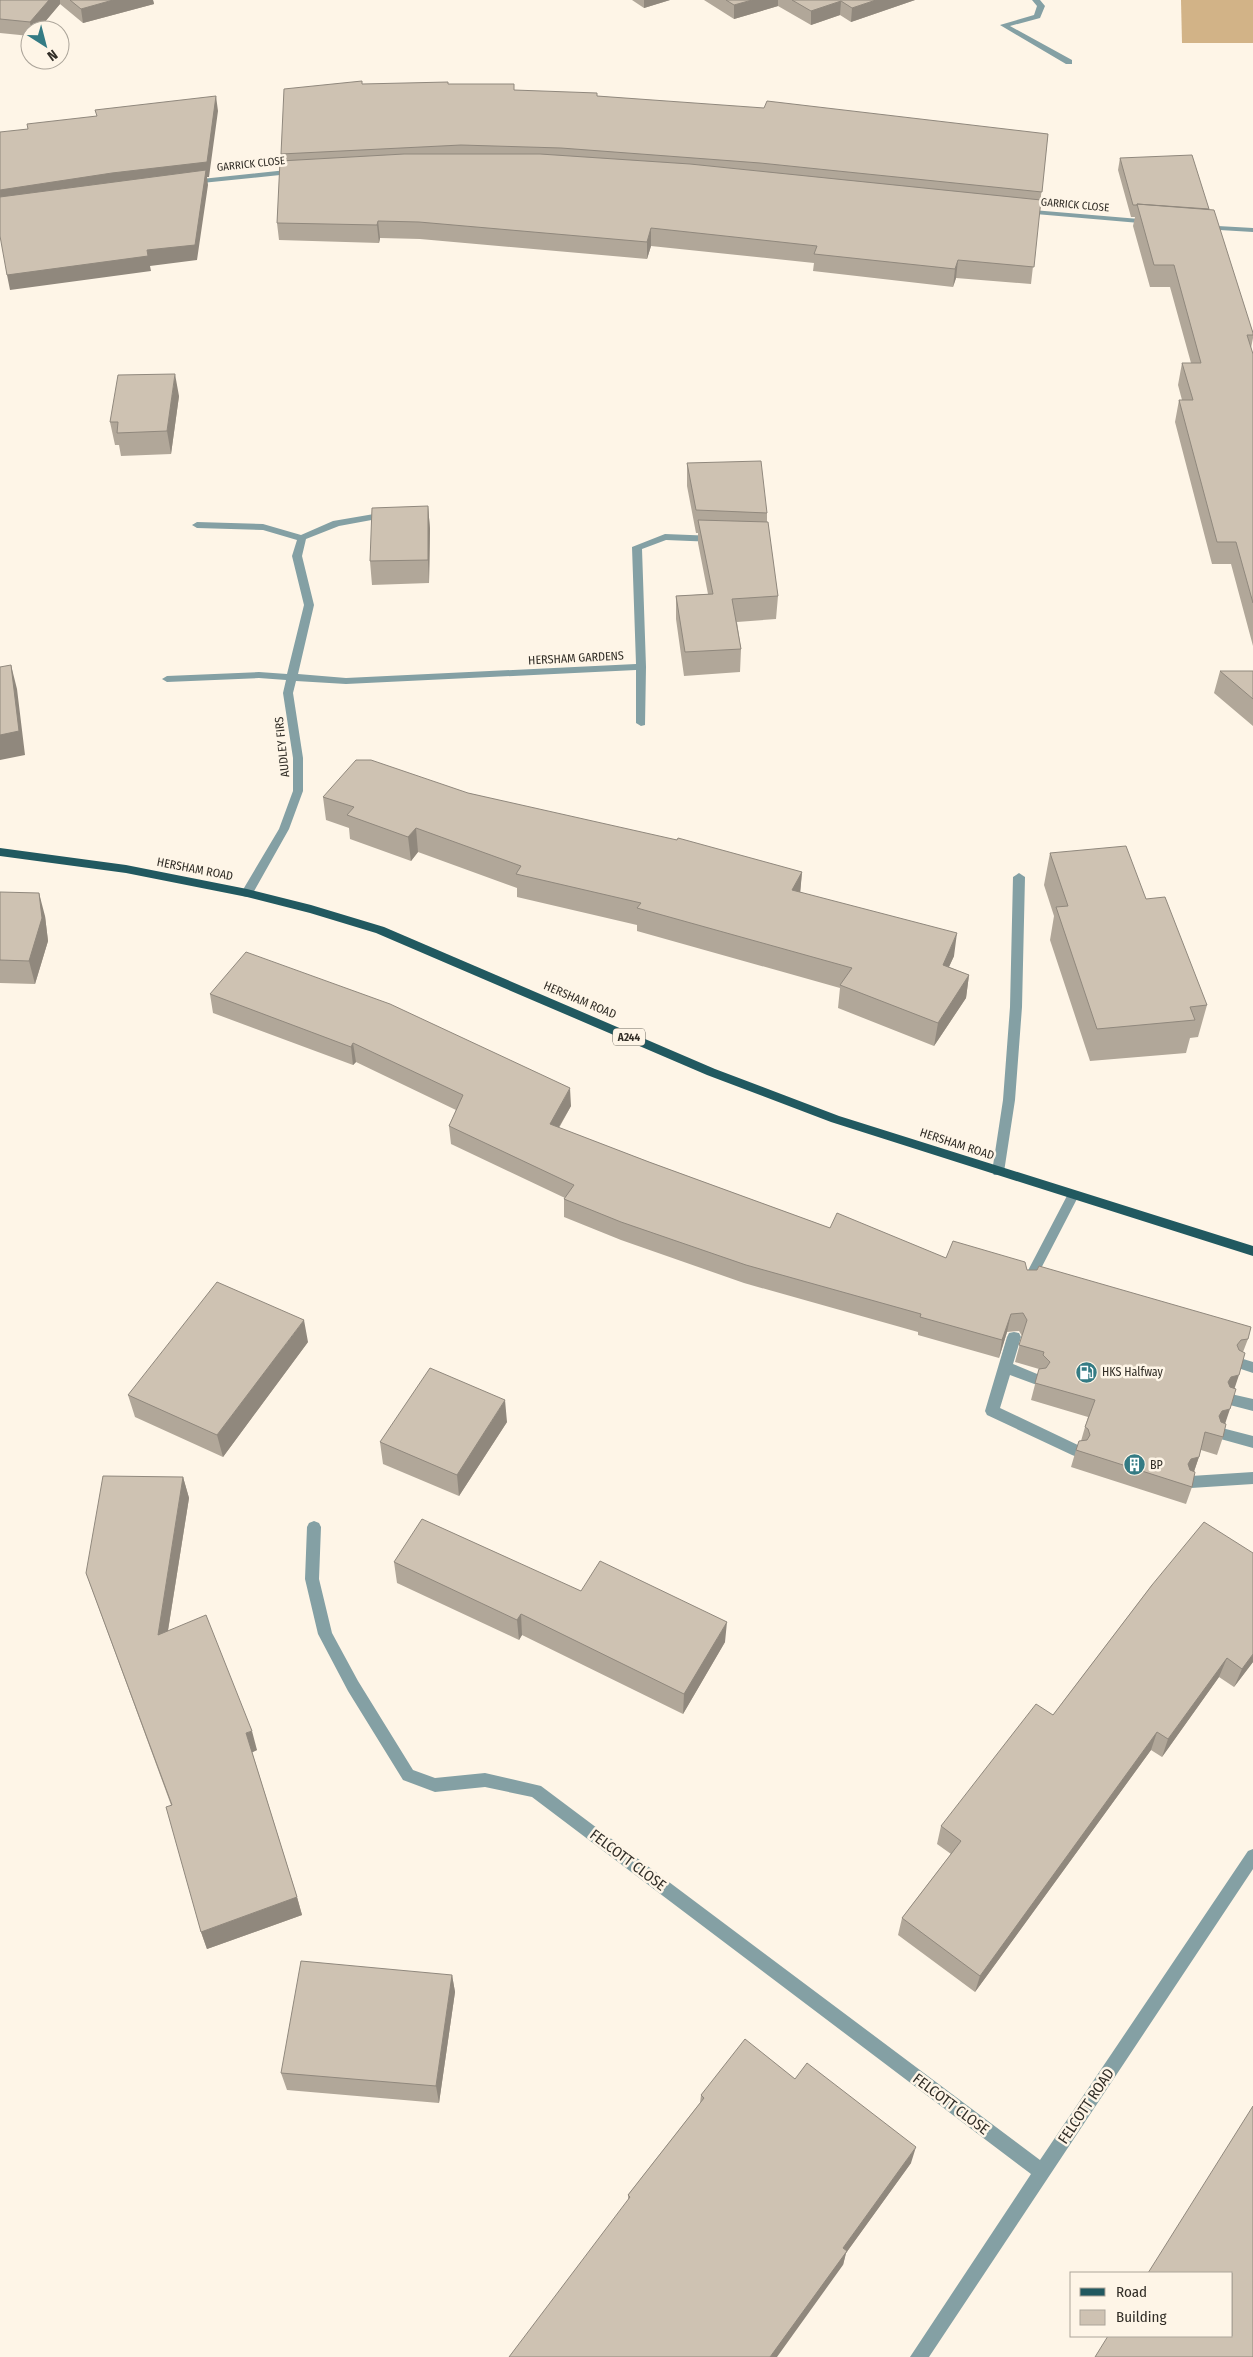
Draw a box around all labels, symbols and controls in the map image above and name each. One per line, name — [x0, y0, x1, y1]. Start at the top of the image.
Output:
north arrow — [20, 20, 70, 70]
text: N — [44, 46, 61, 64]
street label: GARRICK CLOSE — [216, 154, 286, 174]
street label: GARRICK CLOSE — [1040, 196, 1110, 214]
street label: HERSHAM GARDENS — [528, 649, 624, 667]
street label: AUDLEY FIRS — [272, 716, 292, 778]
street label: HERSHAM ROAD — [156, 855, 234, 883]
street label: HERSHAM ROAD — [542, 978, 618, 1022]
road number: A244 — [613, 1028, 645, 1046]
street label: HERSHAM ROAD — [918, 1125, 996, 1163]
fuel station icon: HKS Halfway — [1074, 1360, 1098, 1384]
place label: HKS Halfway — [1102, 1365, 1164, 1379]
building icon: BP — [1122, 1453, 1146, 1477]
place label: BP — [1150, 1458, 1163, 1472]
street label: FELCOTT CLOSE — [586, 1826, 670, 1894]
street label: FELCOTT ROAD — [1054, 2065, 1118, 2147]
street label: FELCOTT CLOSE — [909, 2070, 993, 2138]
legend — [1070, 2272, 1233, 2337]
text: Road — [1116, 2283, 1147, 2301]
text: Building — [1116, 2308, 1167, 2326]

